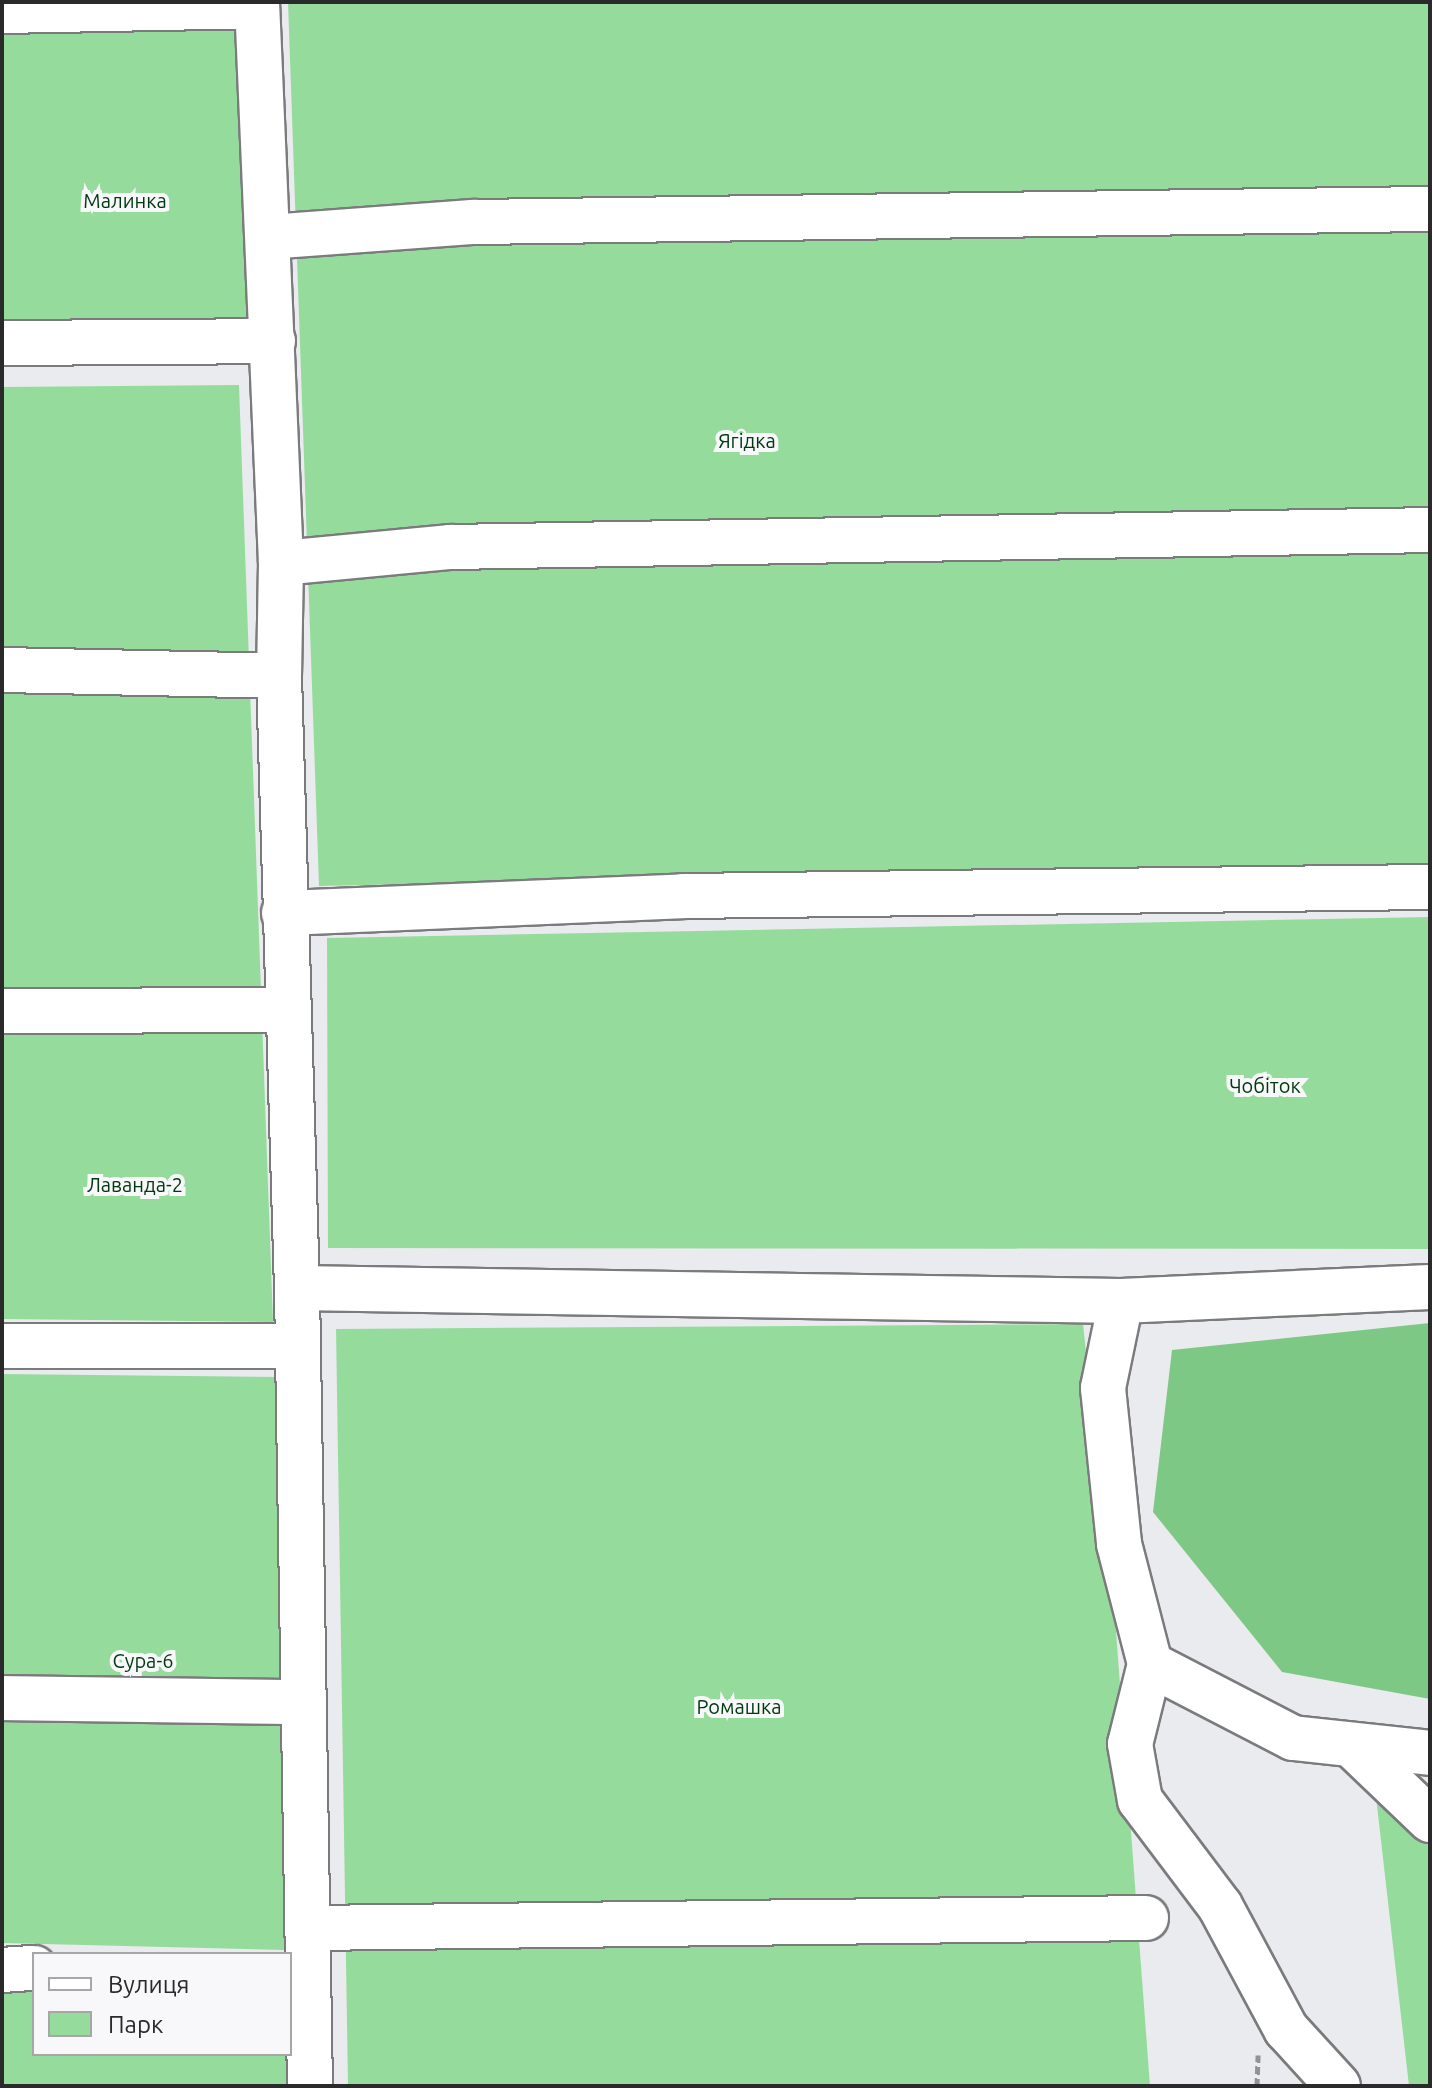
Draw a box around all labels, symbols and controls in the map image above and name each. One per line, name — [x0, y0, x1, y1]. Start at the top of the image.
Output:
park label: Малинка — [83, 188, 167, 212]
park label: Ягідка — [718, 428, 776, 452]
park label: Чобіток — [1229, 1073, 1301, 1097]
park label: Лаванда-2 — [87, 1172, 183, 1196]
park label: Сура-6 — [113, 1648, 173, 1672]
park label: Ромашка — [696, 1694, 782, 1718]
legend — [32, 1952, 292, 2056]
text: Вулиця — [108, 1971, 190, 1998]
text: Парк — [108, 2011, 163, 2038]

